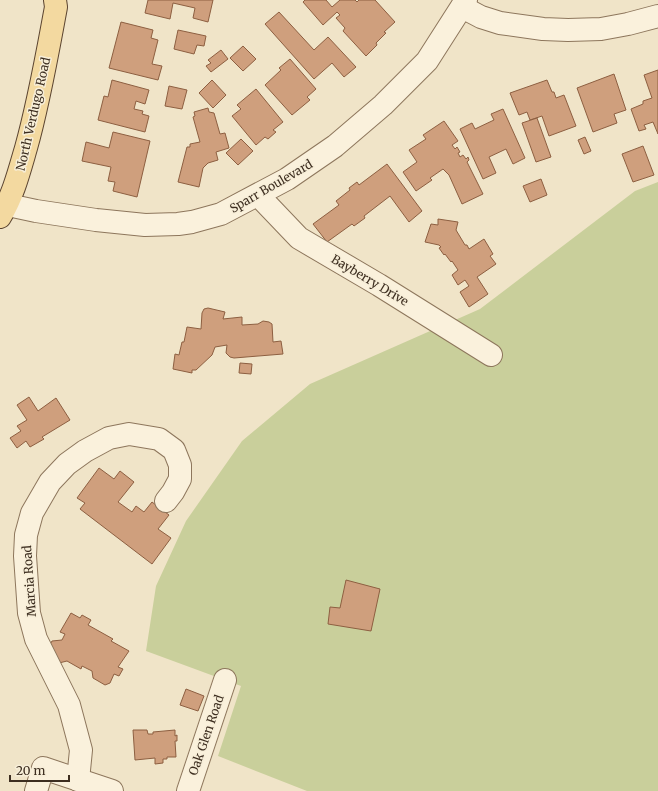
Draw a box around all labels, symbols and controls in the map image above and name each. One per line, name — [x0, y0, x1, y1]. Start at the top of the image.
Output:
street label: North Verdugo Road — [13, 56, 53, 172]
street label: Sparr Boulevard — [227, 156, 315, 216]
street label: Bayberry Drive — [329, 251, 411, 309]
street label: Marcia Road — [19, 545, 39, 617]
street label: Oak Glen Road — [185, 693, 227, 777]
scale bar — [10, 757, 69, 783]
text: 20 m — [16, 763, 45, 778]

